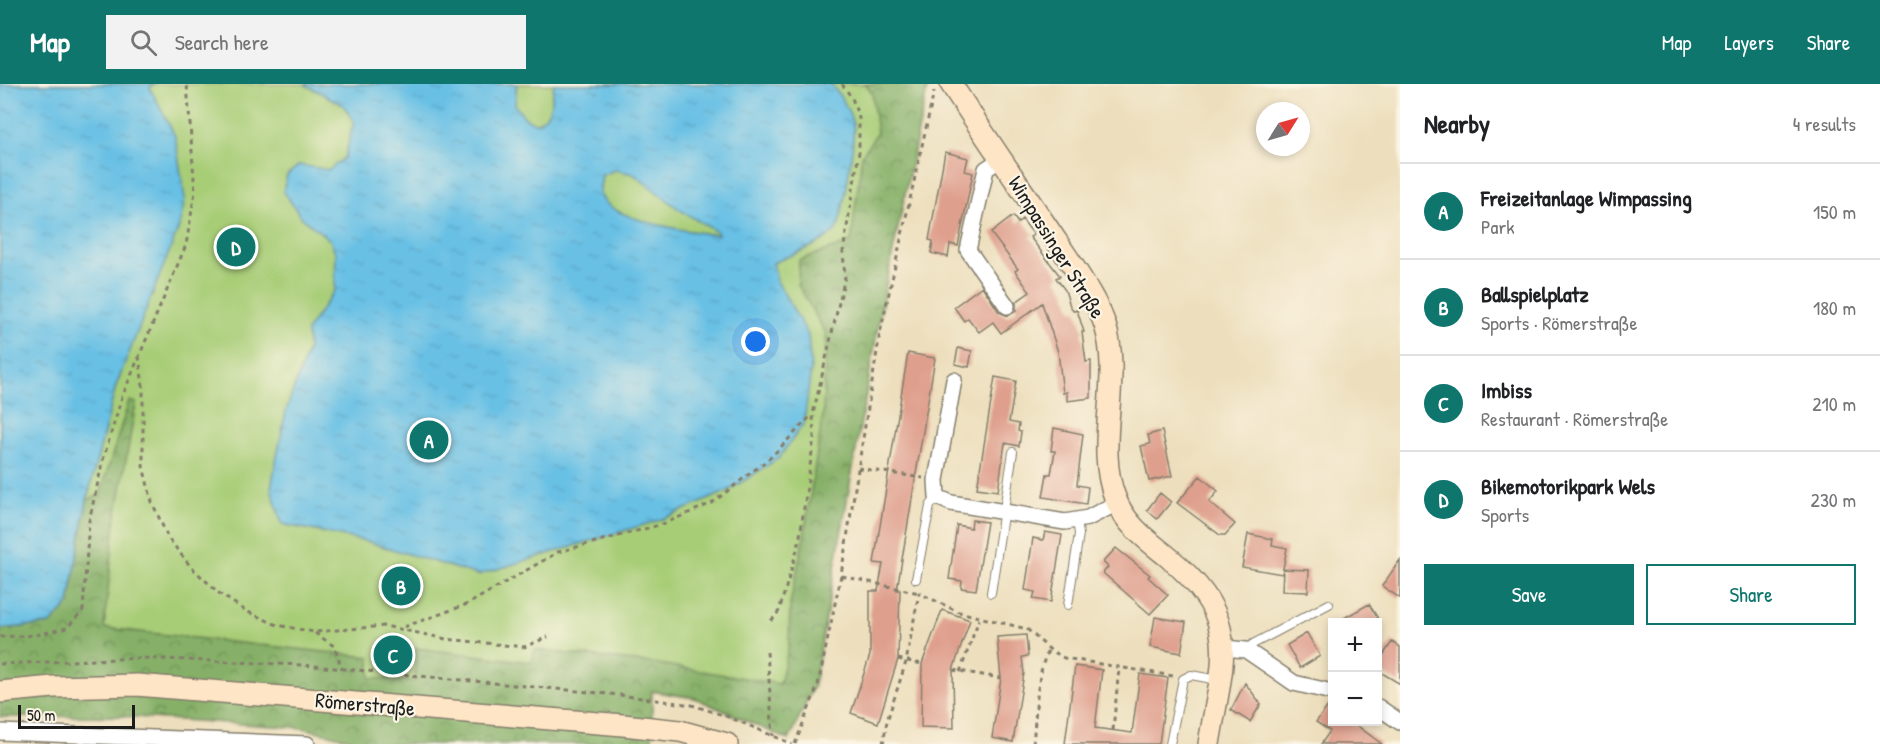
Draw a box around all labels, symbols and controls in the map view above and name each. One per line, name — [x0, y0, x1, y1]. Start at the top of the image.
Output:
search box — [106, 15, 526, 69]
text: Map — [30, 23, 70, 61]
icon: search — [127, 26, 160, 59]
text: Search here — [175, 27, 269, 57]
text: Map — [1662, 28, 1691, 57]
text: Layers — [1724, 28, 1774, 57]
text: Share — [1807, 28, 1850, 57]
north arrow — [1256, 102, 1310, 156]
text: Nearby — [1424, 106, 1490, 141]
text: 4 results — [1793, 110, 1856, 137]
street label: Wimpassinger Straße — [1002, 170, 1112, 324]
text: Freizeitanlage Wimpassing — [1481, 183, 1692, 213]
text: A — [1439, 198, 1448, 225]
text: 150 m — [1813, 198, 1856, 225]
text: Park — [1481, 213, 1514, 240]
pin: D — [216, 224, 256, 270]
text: Ballspielplatz — [1481, 279, 1589, 309]
text: B — [1438, 294, 1449, 321]
text: 180 m — [1813, 294, 1856, 321]
text: Sports · Römerstraße — [1481, 309, 1637, 336]
your location — [741, 327, 770, 356]
text: Imbiss — [1481, 375, 1532, 405]
text: C — [1438, 390, 1449, 417]
text: 210 m — [1812, 390, 1856, 417]
text: Restaurant · Römerstraße — [1481, 405, 1668, 432]
pin: A — [410, 418, 448, 462]
text: Bikemotorikpark Wels — [1481, 471, 1655, 501]
text: D — [1439, 486, 1448, 513]
text: 230 m — [1811, 486, 1856, 513]
text: Sports — [1481, 501, 1529, 528]
pin: B — [382, 564, 420, 608]
button: Save — [1424, 564, 1634, 625]
button: Share — [1646, 564, 1856, 625]
map controls — [1328, 618, 1382, 726]
button: + — [1328, 618, 1382, 672]
pin: C — [374, 632, 412, 678]
button: − — [1328, 672, 1382, 726]
street label: Römerstraße — [314, 685, 416, 723]
scale bar — [18, 702, 135, 730]
text: 50 m — [27, 704, 56, 726]

